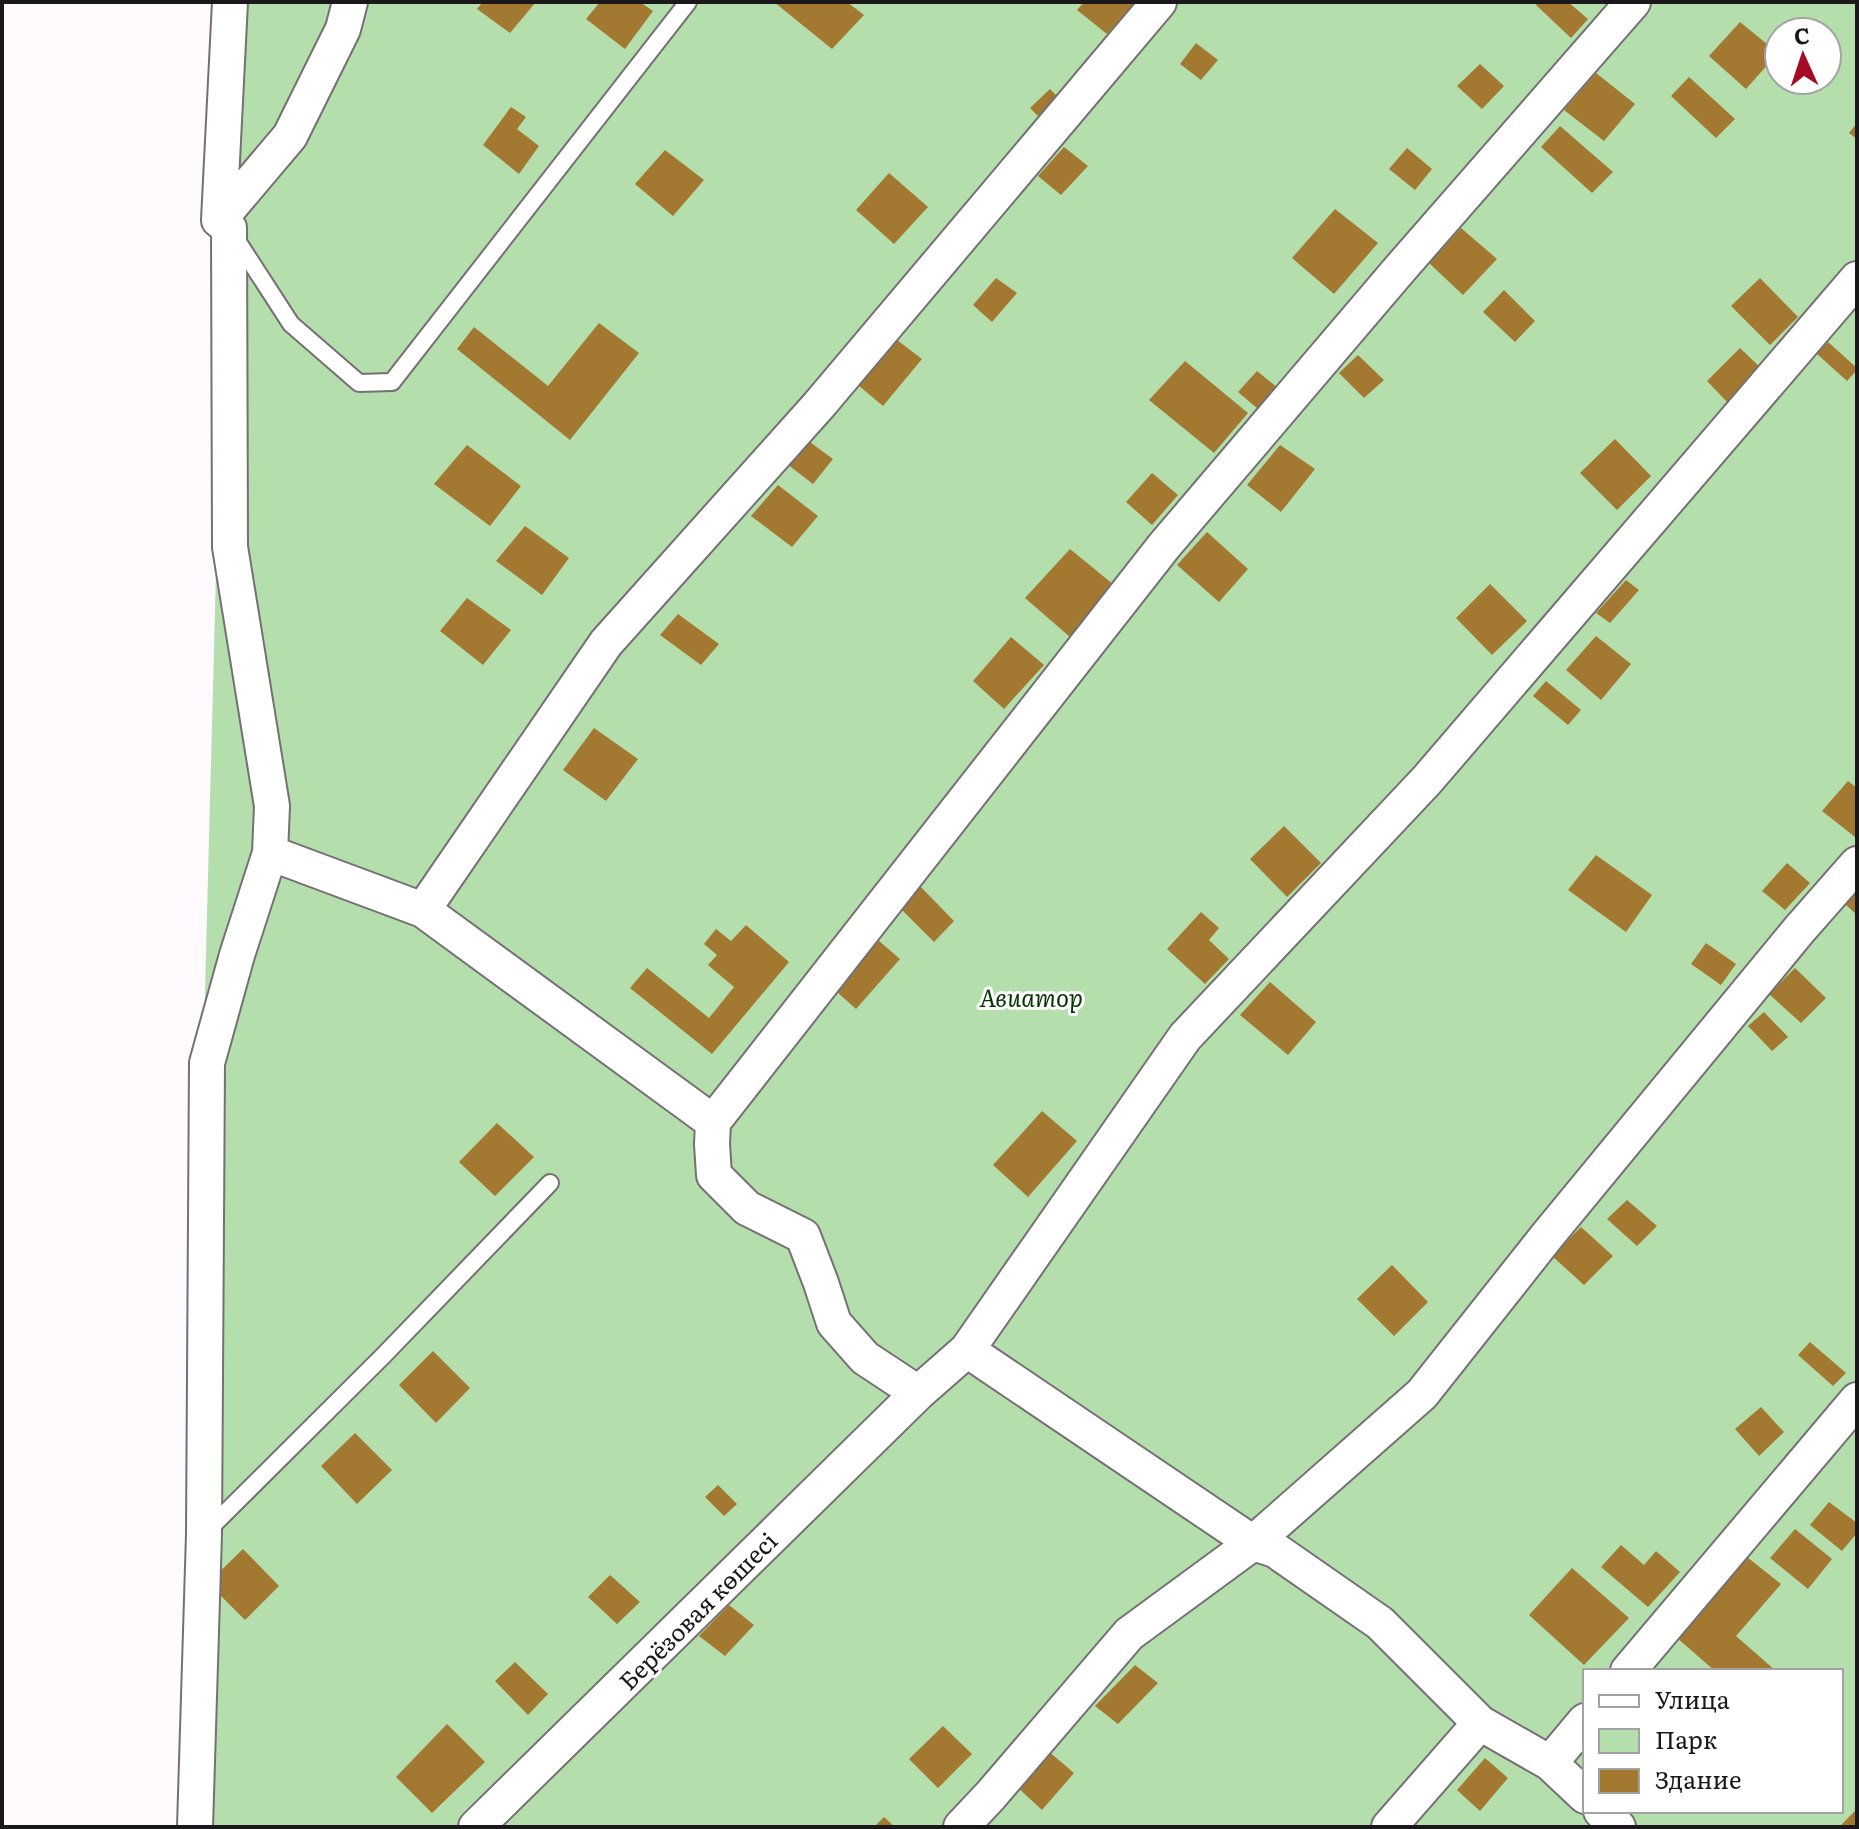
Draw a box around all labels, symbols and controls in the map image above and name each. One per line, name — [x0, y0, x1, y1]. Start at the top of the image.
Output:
north arrow — [1763, 16, 1843, 96]
text: С — [1793, 18, 1811, 51]
park label: Авиатор — [979, 979, 1083, 1014]
street label: Берёзовая көшесі — [610, 1523, 784, 1697]
legend — [1583, 1669, 1843, 1813]
text: Улица — [1655, 1681, 1730, 1716]
text: Парк — [1655, 1721, 1717, 1756]
text: Здание — [1655, 1761, 1741, 1796]

